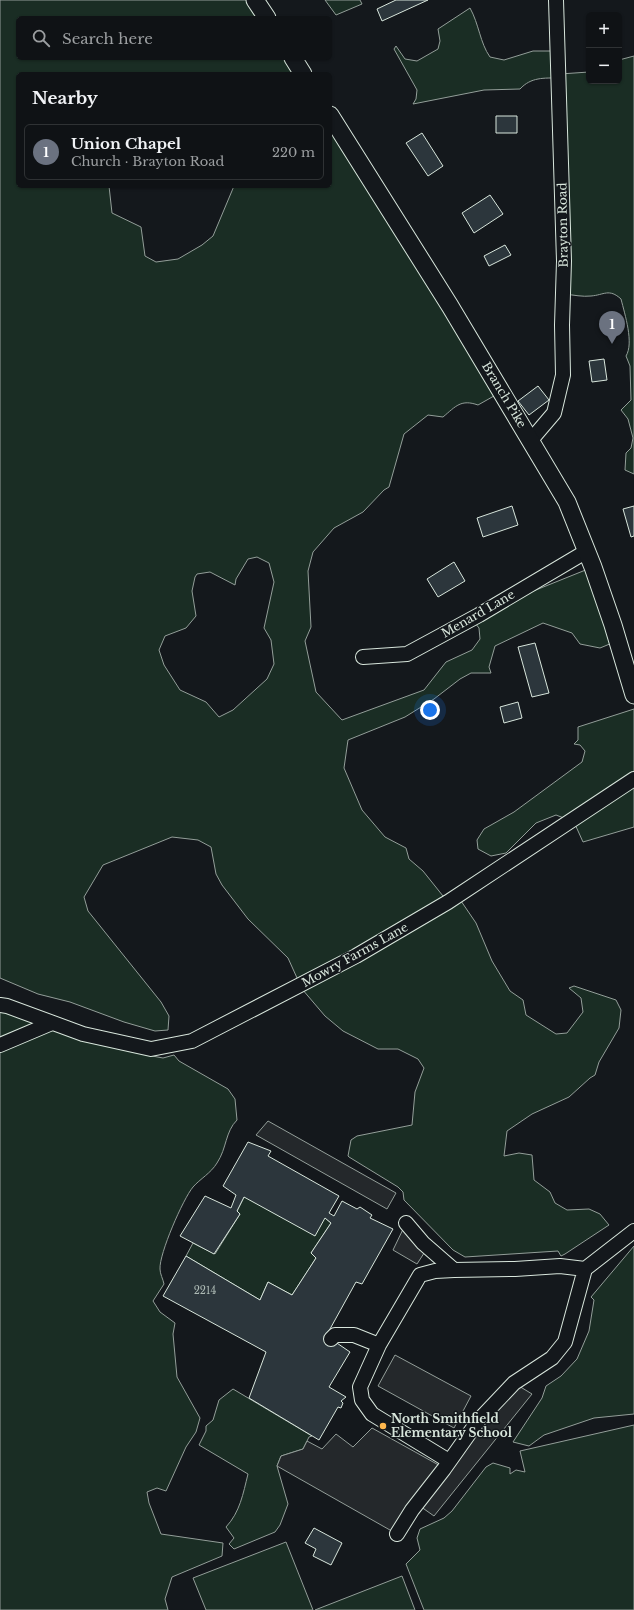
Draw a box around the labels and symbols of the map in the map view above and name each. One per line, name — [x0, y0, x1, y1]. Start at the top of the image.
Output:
street label: Brayton Road — [554, 182, 571, 268]
pin: 1 — [599, 311, 625, 344]
street label: Branch Pike — [479, 359, 530, 430]
street label: Menard Lane — [438, 586, 517, 641]
your location — [420, 700, 440, 720]
street label: Mowry Farms Lane — [299, 919, 411, 990]
house number: 2214 — [194, 1284, 216, 1297]
place label: North Smithfield Elementary School — [391, 1411, 513, 1440]
marker: North Smithfield Elementary School — [378, 1421, 388, 1431]

